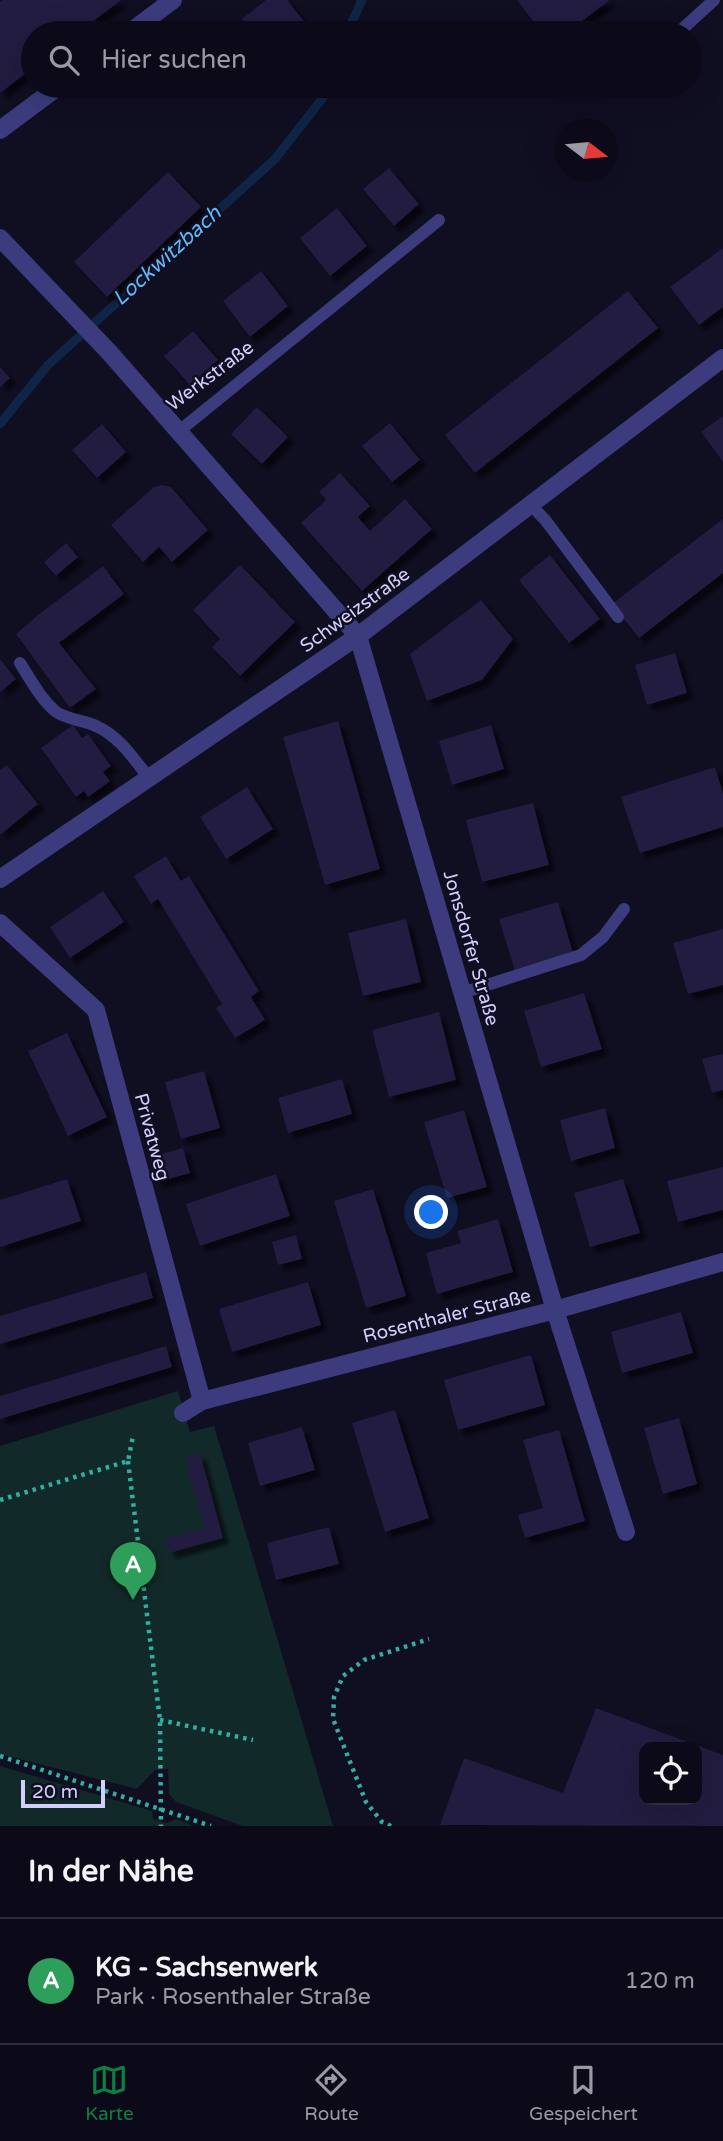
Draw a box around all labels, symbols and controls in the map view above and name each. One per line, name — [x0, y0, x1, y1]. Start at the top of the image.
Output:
search box — [21, 21, 702, 98]
icon: search — [45, 41, 83, 79]
text: Hier suchen — [101, 44, 247, 75]
north arrow — [555, 119, 618, 182]
water label: Lockwitzbach — [108, 200, 227, 311]
street label: Werkstraße — [162, 336, 258, 416]
street label: Schweizstraße — [296, 563, 414, 657]
street label: Jonsdorfer Straße — [438, 868, 504, 1028]
street label: Privatweg — [130, 1091, 174, 1183]
your location — [414, 1195, 448, 1229]
street label: Rosenthaler Straße — [361, 1284, 533, 1348]
pin: A — [110, 1542, 156, 1600]
map controls — [639, 1742, 702, 1805]
button: locate — [639, 1742, 702, 1805]
scale bar — [21, 1777, 105, 1809]
text: 20 m — [32, 1781, 78, 1803]
text: In der Nähe — [28, 1853, 194, 1890]
text: KG - Sachsenwerk — [95, 1952, 318, 1983]
text: A — [42, 1967, 60, 1995]
text: 120 m — [625, 1967, 695, 1995]
text: Park · Rosenthaler Straße — [95, 1983, 371, 2011]
tab: Karte — [85, 2061, 134, 2125]
tab: Route — [304, 2061, 359, 2125]
tab: Gespeichert — [529, 2061, 638, 2125]

